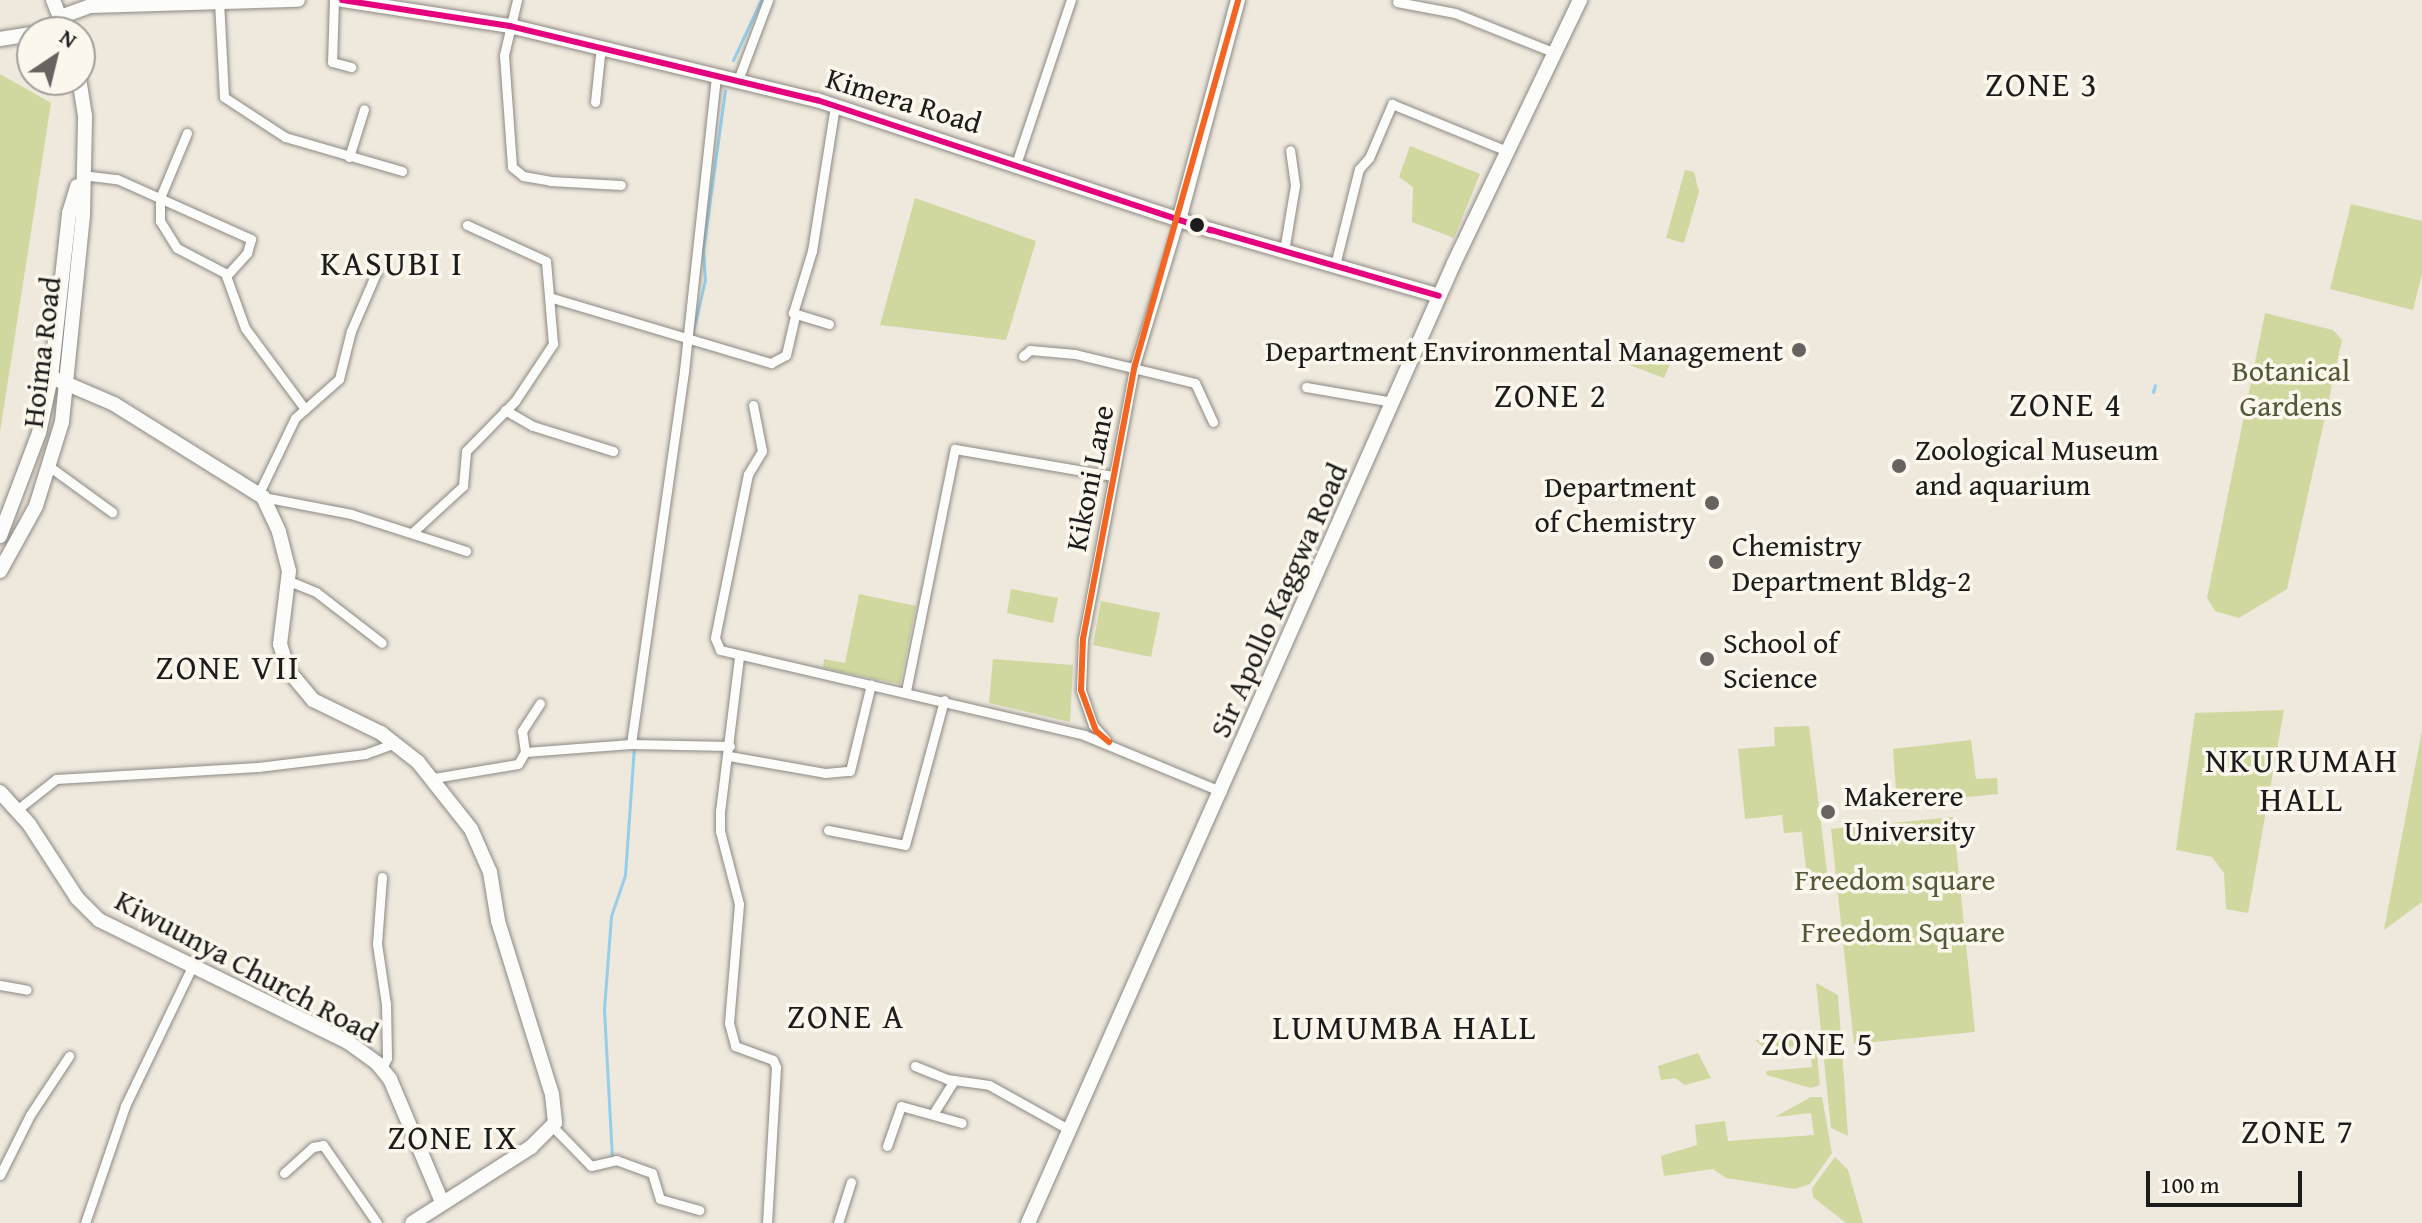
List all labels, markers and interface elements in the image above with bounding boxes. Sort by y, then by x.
north arrow [16,16,96,96]
text: N [53,21,84,55]
street label: Kimera Road [822,59,986,141]
district label: ZONE 3 [1985,64,2099,104]
unlabelled marker [1189,217,1205,233]
district label: KASUBI I [320,243,464,283]
street label: Hoima Road [14,275,68,429]
place label: Department Environmental Management [1265,332,1783,368]
marker: Department Environmental Management [1790,341,1808,359]
park label: Botanical Gardens [2232,352,2350,422]
district label: ZONE 2 [1494,375,1608,415]
district label: ZONE 4 [2009,384,2123,424]
street label: Kikoni Lane [1057,402,1121,554]
place label: Zoological Museum and aquarium [1915,431,2159,502]
street label: Sir Apollo Kaggwa Road [1201,457,1355,743]
marker: Zoological Museum and aquarium [1890,457,1908,475]
place label: Department of Chemistry [1535,468,1696,538]
marker: Department of Chemistry [1703,494,1721,512]
place label: Chemistry Department Bldg-2 [1732,527,1971,598]
marker: Chemistry Department Bldg-2 [1707,553,1725,571]
place label: School of Science [1723,624,1838,694]
district label: ZONE VII [156,647,300,687]
marker: School of Science [1698,650,1716,668]
district label: NKURUMAH HALL [2205,739,2399,818]
place label: Makerere University [1844,777,1976,848]
marker: Makerere University [1819,803,1837,821]
park label: Freedom square [1794,861,1996,897]
street label: Kiwuunya Church Road [109,881,385,1051]
park label: Freedom Square [1801,913,2005,949]
district label: ZONE A [787,996,905,1036]
district label: LUMUMBA HALL [1273,1007,1537,1047]
district label: ZONE 5 [1761,1023,1875,1063]
district label: ZONE 7 [2241,1111,2355,1151]
district label: ZONE IX [387,1117,519,1157]
scale bar [2150,1155,2306,1205]
text: 100 m [2160,1167,2220,1202]

